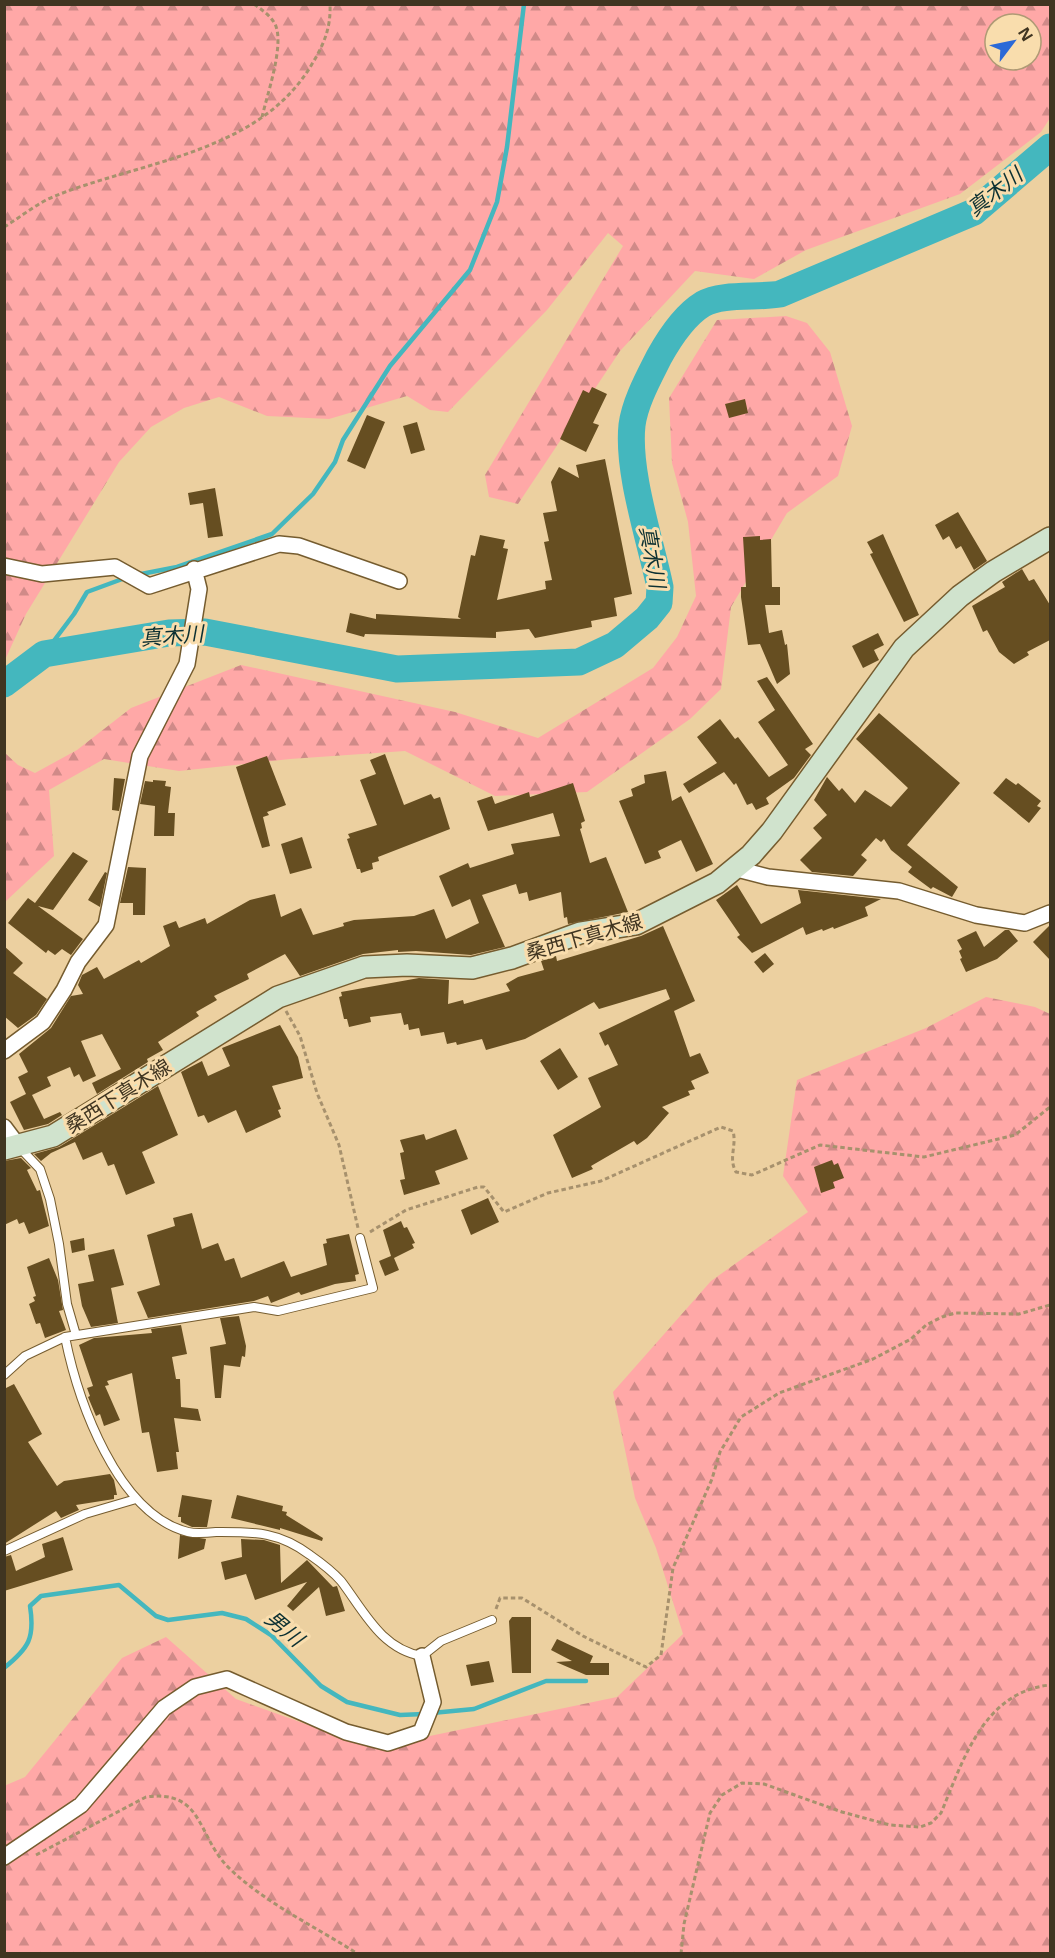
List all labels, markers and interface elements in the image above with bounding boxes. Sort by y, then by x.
north arrow [983,12,1043,72]
text: N [1013,23,1038,45]
water label: 真木川 [961,160,1029,222]
water label: 真木川 [634,523,673,592]
water label: 真木川 [140,619,206,651]
street label: 桑西下真木線 [522,907,645,966]
street label: 桑西下真木線 [60,1052,176,1139]
water label: 男川 [260,1604,311,1654]

